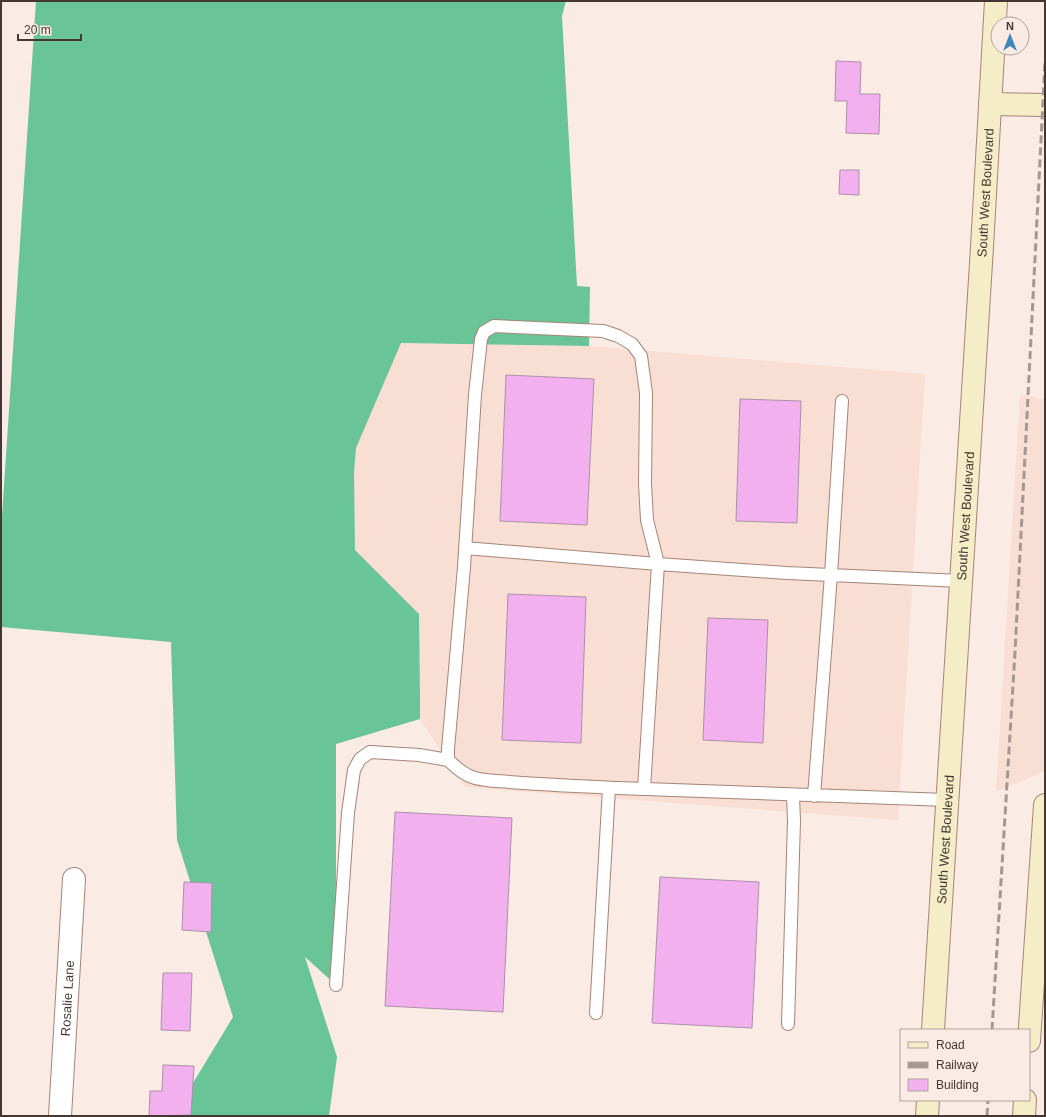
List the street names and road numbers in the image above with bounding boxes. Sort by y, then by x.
street label: South West Boulevard [974,128,997,258]
street label: South West Boulevard [954,451,977,581]
street label: South West Boulevard [934,774,957,904]
street label: Rosalie Lane [58,960,77,1037]

